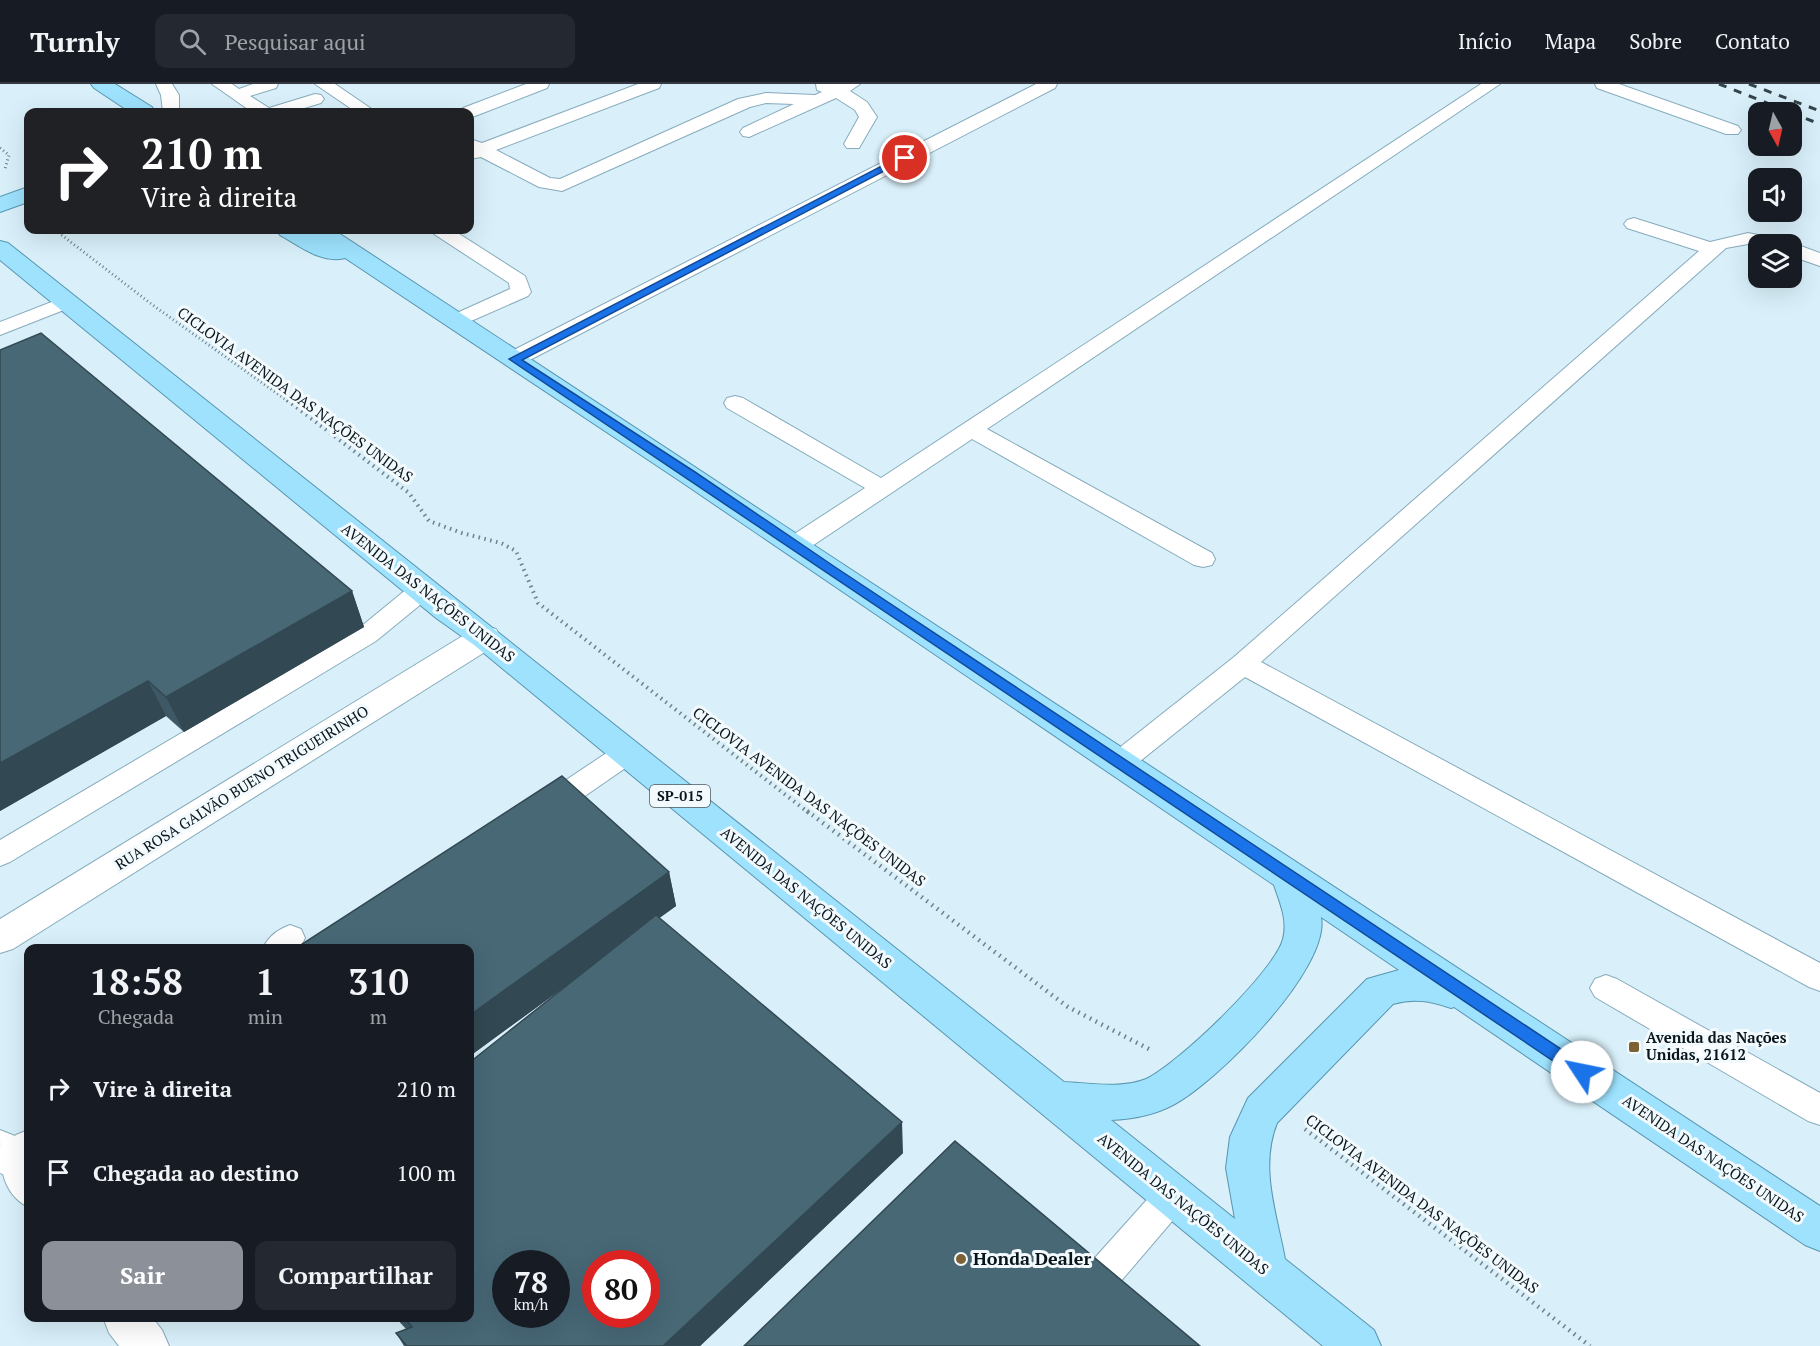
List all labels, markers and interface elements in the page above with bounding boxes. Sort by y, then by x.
search box [155,14,575,68]
text: Turnly [30,23,119,60]
icon: search [176,25,209,58]
text: Pesquisar aqui [224,27,366,56]
text: Início [1458,27,1512,55]
text: Mapa [1545,27,1596,55]
text: Sobre [1629,27,1682,55]
text: Contato [1715,27,1790,55]
north arrow [1748,102,1802,156]
map controls [1748,102,1802,288]
text: 210 m [141,125,262,181]
icon: right [42,132,120,210]
pin [879,132,930,183]
icon: arrive [888,141,921,174]
button: sound [1748,168,1802,222]
text: Vire à direita [141,179,297,215]
button: layers [1748,234,1802,288]
street label: CICLOVIA AVENIDA DAS NAÇÕES UNIDAS [174,302,417,487]
street label: AVENIDA DAS NAÇÕES UNIDAS [338,518,519,666]
street label: RUA ROSA GALVÃO BUENO TRIGUEIRINHO [111,700,372,874]
street label: CICLOVIA AVENIDA DAS NAÇÕES UNIDAS [689,702,930,890]
road number: SP-015 [650,785,710,807]
street label: AVENIDA DAS NAÇÕES UNIDAS [717,822,896,973]
text: 18:58 [89,958,183,1005]
text: 1 [255,958,276,1005]
text: 310 [348,958,409,1005]
text: Chegada [98,1003,174,1030]
text: min [248,1003,283,1030]
text: m [370,1003,387,1030]
place label: Avenida das Nações Unidas, 21612 [1646,1027,1787,1064]
position arrow [1550,1040,1614,1104]
marker: Avenida das Nações Unidas, 21612 [1627,1040,1641,1054]
icon: right [42,1072,75,1105]
text: Vire à direita [93,1074,232,1103]
text: 210 m [396,1074,456,1103]
street label: AVENIDA DAS NAÇÕES UNIDAS [1619,1090,1808,1227]
street label: CICLOVIA AVENIDA DAS NAÇÕES UNIDAS [1302,1109,1543,1297]
street label: AVENIDA DAS NAÇÕES UNIDAS [1094,1128,1273,1279]
icon: arrive [42,1156,75,1189]
text: Chegada ao destino [93,1158,299,1187]
text: 100 m [396,1158,456,1187]
button: Sair [42,1241,243,1310]
button: Compartilhar [255,1241,456,1310]
place label: Honda Dealer [973,1246,1091,1270]
speed limit sign: 80 [582,1250,660,1328]
marker: Honda Dealer [954,1252,968,1266]
text: 78 [514,1262,548,1302]
text: km/h [514,1294,548,1314]

